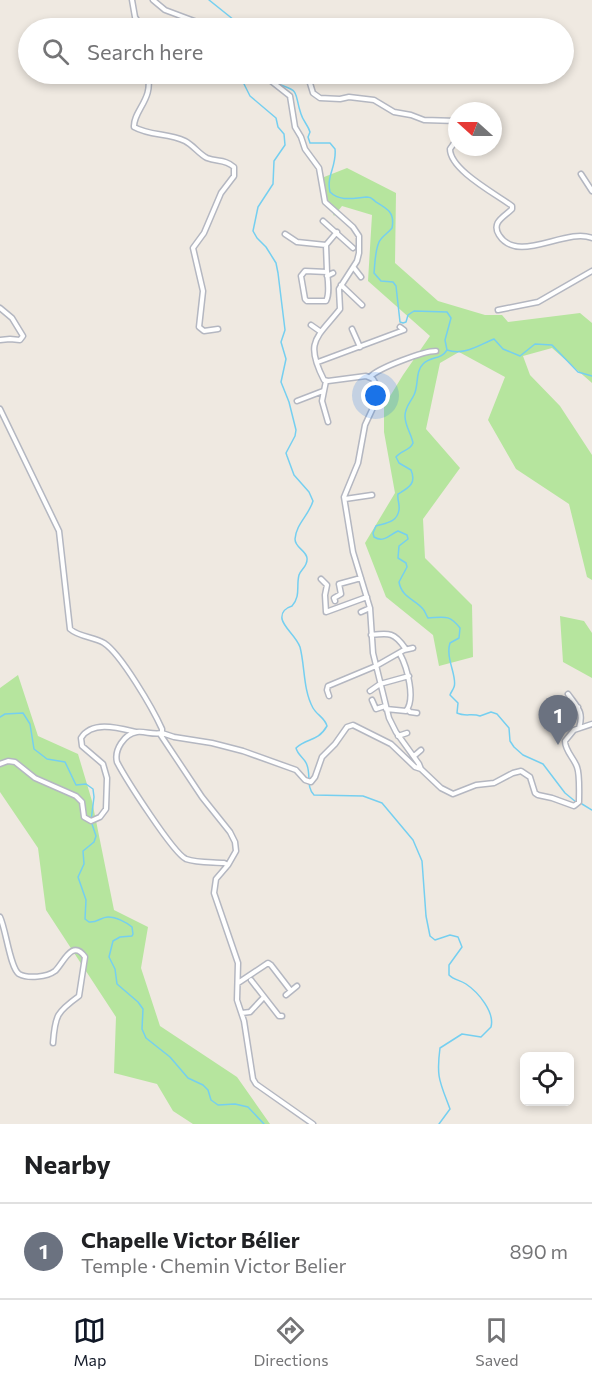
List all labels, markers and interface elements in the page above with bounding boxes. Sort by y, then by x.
search box [18,18,574,84]
icon: search [39,35,72,68]
text: Search here [87,38,203,65]
north arrow [448,102,502,156]
your location [361,381,390,410]
pin: 1 [538,696,578,745]
map controls [520,1052,574,1106]
button: locate [520,1052,574,1106]
text: Nearby [24,1148,111,1179]
text: Chapelle Victor Bélier [81,1226,300,1253]
text: 1 [39,1239,48,1263]
text: 890 m [509,1239,568,1263]
text: Temple · Chemin Victor Belier [81,1253,347,1277]
tab: Map [73,1314,106,1369]
tab: Directions [253,1314,328,1369]
tab: Saved [475,1314,519,1369]

